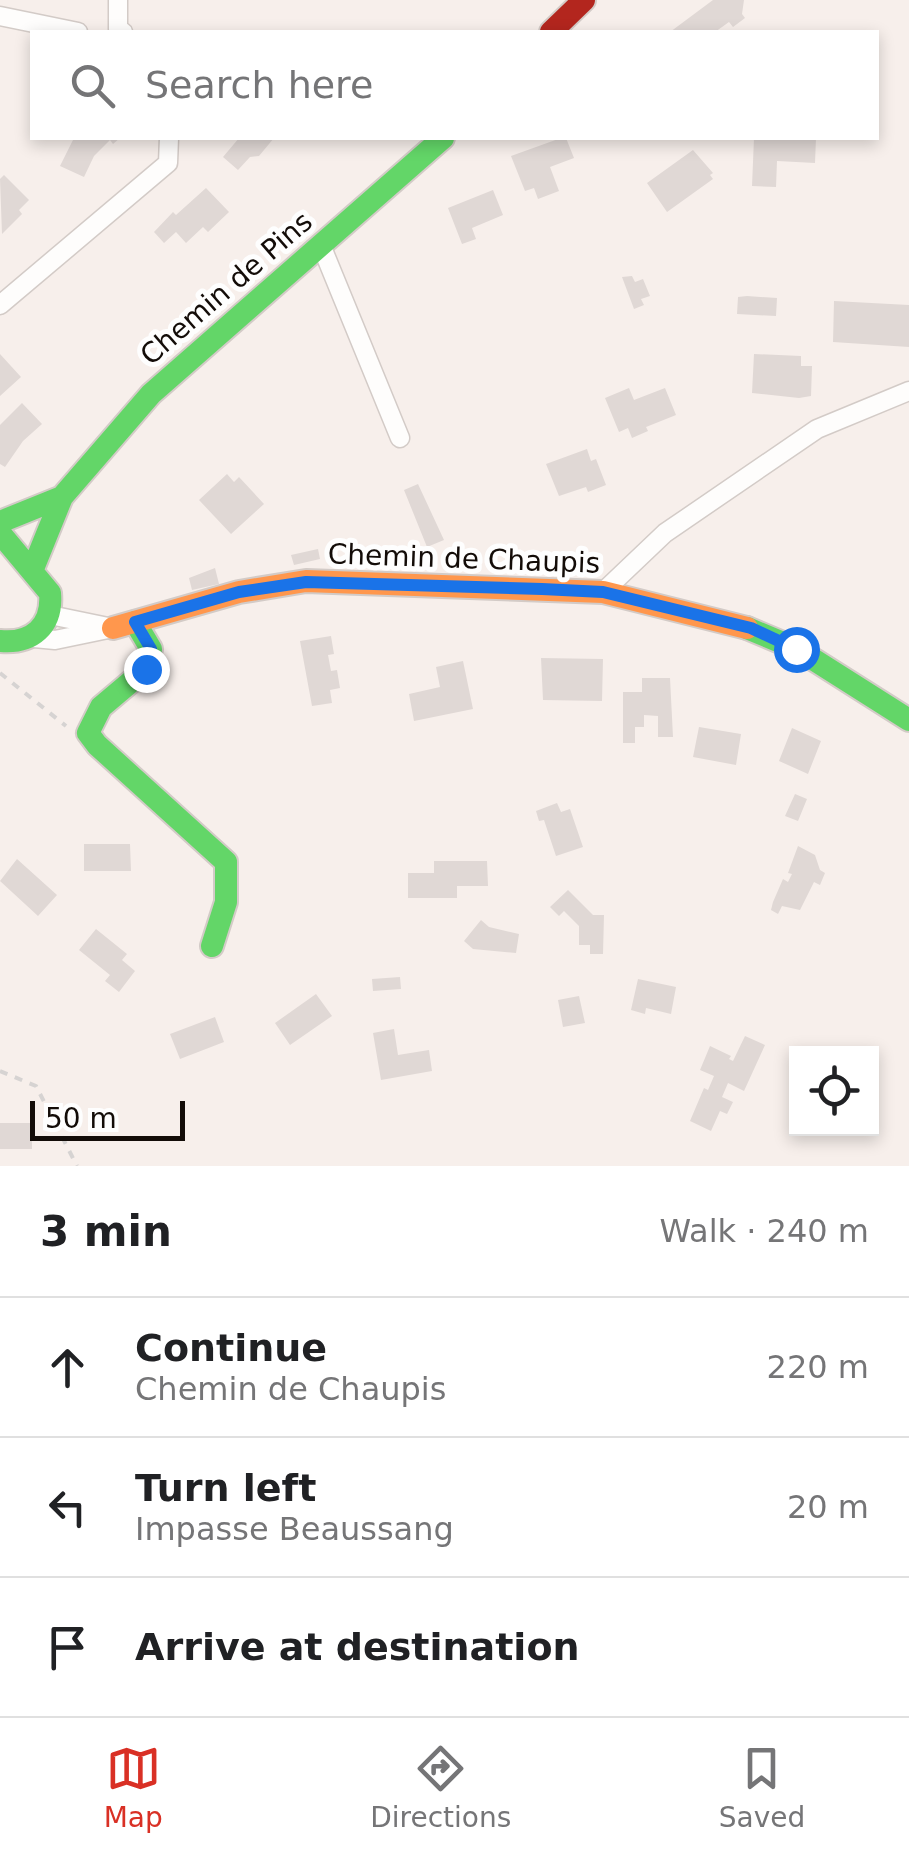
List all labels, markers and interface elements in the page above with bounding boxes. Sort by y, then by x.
search box [30,30,879,140]
icon: search [65,58,120,113]
text: Search here [145,63,373,107]
street label: Chemin de Pins [134,205,319,372]
street label: Chemin de Chaupis [327,537,601,580]
route start [774,627,820,673]
route end [124,647,170,693]
map controls [789,1046,879,1136]
button: locate [789,1046,879,1136]
scale bar [30,1096,185,1140]
text: 50 m [45,1102,117,1135]
text: 3 min [40,1207,172,1256]
text: Walk · 240 m [659,1212,869,1250]
text: Continue [135,1326,327,1370]
icon: ahead [40,1340,95,1395]
text: 220 m [767,1348,869,1386]
text: Chemin de Chaupis [135,1370,446,1408]
text: Turn left [135,1466,316,1510]
icon: left [40,1480,95,1535]
text: 20 m [787,1488,869,1526]
text: Impasse Beaussang [135,1510,454,1548]
icon: arrive [40,1620,95,1675]
text: Arrive at destination [135,1625,580,1669]
tab: Map [104,1741,163,1834]
tab: Directions [370,1741,511,1834]
tab: Saved [719,1741,805,1834]

